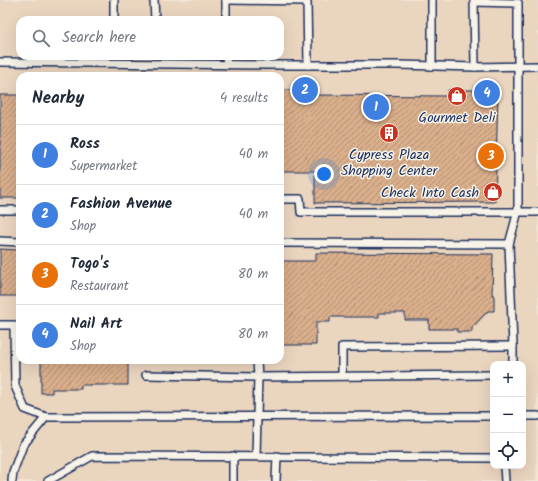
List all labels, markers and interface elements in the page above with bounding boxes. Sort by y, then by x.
search box [16,16,284,60]
text: Search here [62,26,136,50]
icon: search [30,27,52,49]
pin: 2 [292,75,318,105]
pin: 4 [474,78,500,108]
text: Nearby [32,85,84,112]
shop icon: Gourmet Deli [446,85,468,107]
text: 4 results [220,88,268,109]
pin: 1 [363,92,389,122]
place label: Gourmet Deli [419,107,496,129]
building icon: Cypress Plaza Shopping Center [378,122,400,144]
text: Ross [70,132,100,156]
pin: 3 [478,141,504,171]
text: 1 [43,144,47,165]
text: 40 m [239,144,268,165]
place label: Cypress Plaza Shopping Center [341,144,438,182]
text: Supermarket [70,156,137,177]
your location [314,164,334,184]
shop icon: Check Into Cash [482,181,504,203]
place label: Check Into Cash [381,182,479,204]
text: Fashion Avenue [70,192,172,216]
text: 2 [41,204,49,225]
text: 40 m [239,204,268,225]
text: Shop [70,216,96,237]
text: Togo's [70,252,109,276]
text: 3 [41,264,49,285]
text: 80 m [238,264,268,285]
text: Restaurant [70,276,129,297]
text: Nail Art [70,312,122,336]
text: 4 [41,324,49,345]
text: 80 m [238,324,268,345]
text: Shop [70,336,96,357]
map controls [490,361,526,469]
button: + [490,361,526,397]
button: − [490,397,526,433]
button: locate [490,433,526,469]

